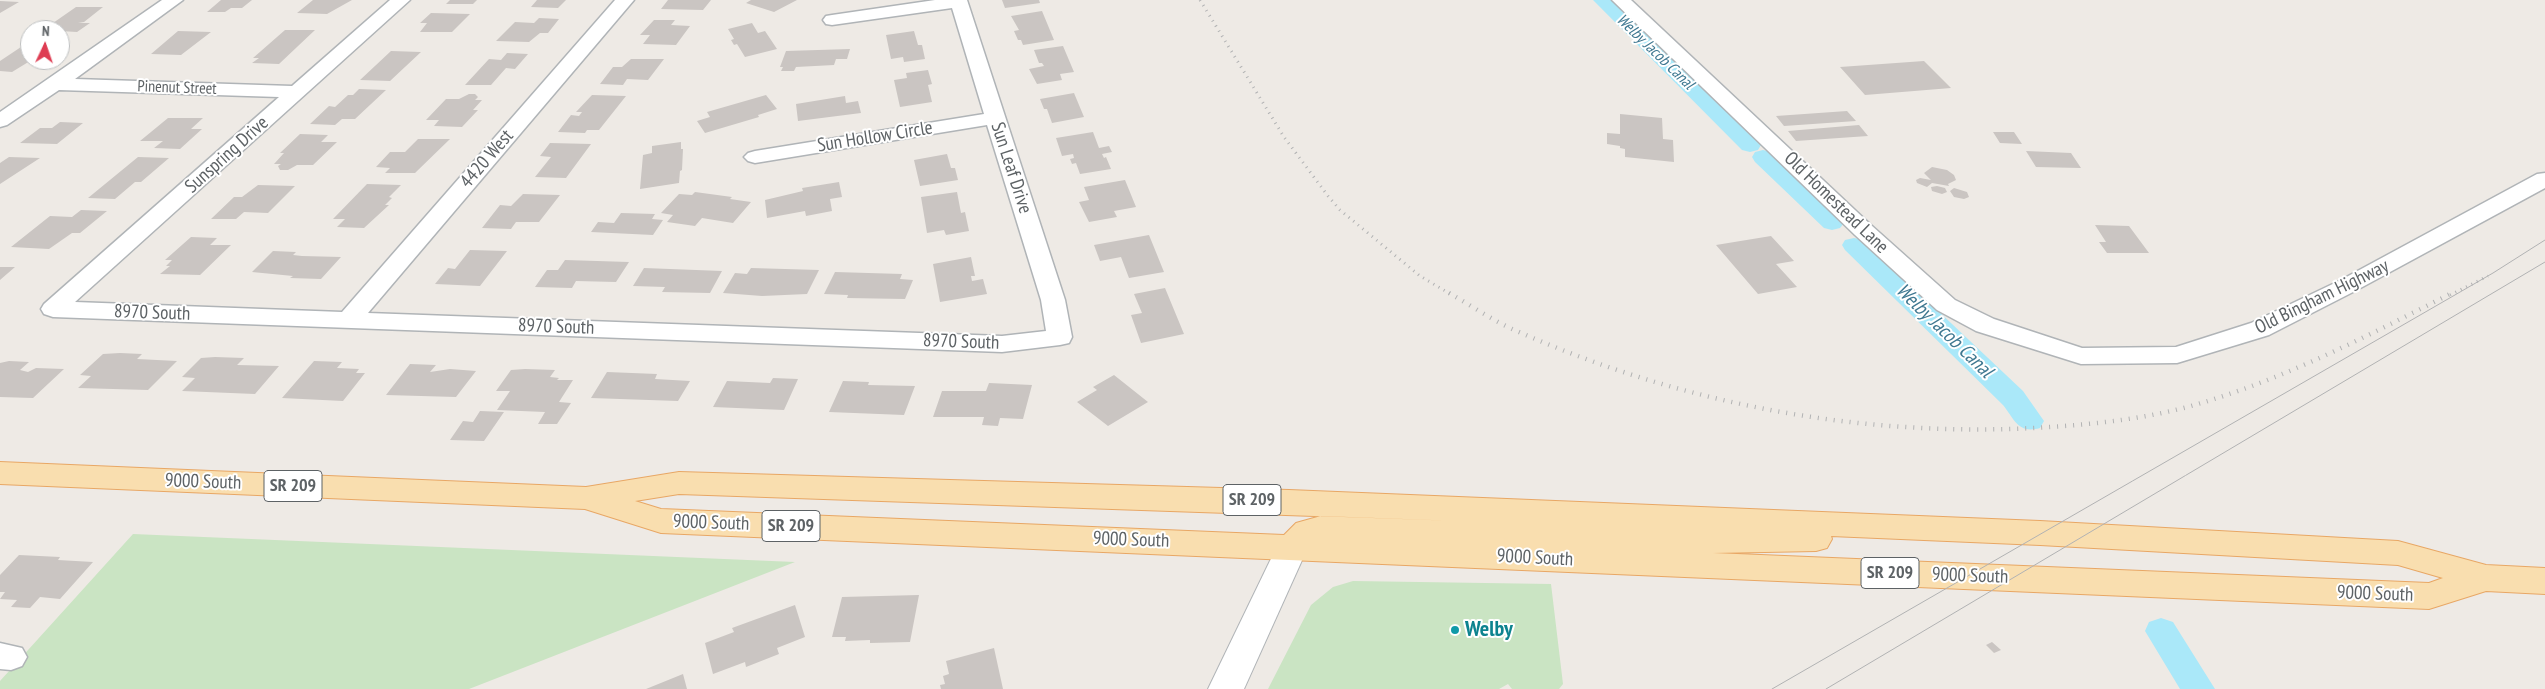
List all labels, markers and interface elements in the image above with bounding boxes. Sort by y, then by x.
water label: Welby Jacob Canal [1612,10,1698,94]
north arrow [20,20,70,70]
text: N [41,22,50,40]
street label: Pinenut Street [137,77,217,99]
street label: Sunspring Drive [181,112,273,198]
street label: Sun Hollow Circle [816,117,934,157]
street label: Sun Leaf Drive [986,119,1036,217]
street label: 4420 West [455,125,519,193]
street label: Old Homestead Lane [1779,147,1893,259]
street label: Old Bingham Highway [2251,255,2393,339]
water label: Welby Jacob Canal [1891,279,1997,383]
street label: 8970 South [113,300,191,326]
street label: 8970 South [517,314,595,340]
street label: 8970 South [922,329,1000,355]
street label: 9000 South [164,469,242,495]
road number: SR 209 [264,471,322,502]
road number: SR 209 [1223,484,1281,516]
street label: 9000 South [672,510,750,536]
road number: SR 209 [762,511,820,542]
street label: 9000 South [1092,527,1170,553]
street label: 9000 South [1496,545,1574,571]
road number: SR 209 [1861,558,1919,588]
street label: 9000 South [1931,563,2009,589]
street label: 9000 South [2336,581,2414,607]
place label: Welby [1465,617,1513,643]
marker: Welby [1449,624,1461,636]

